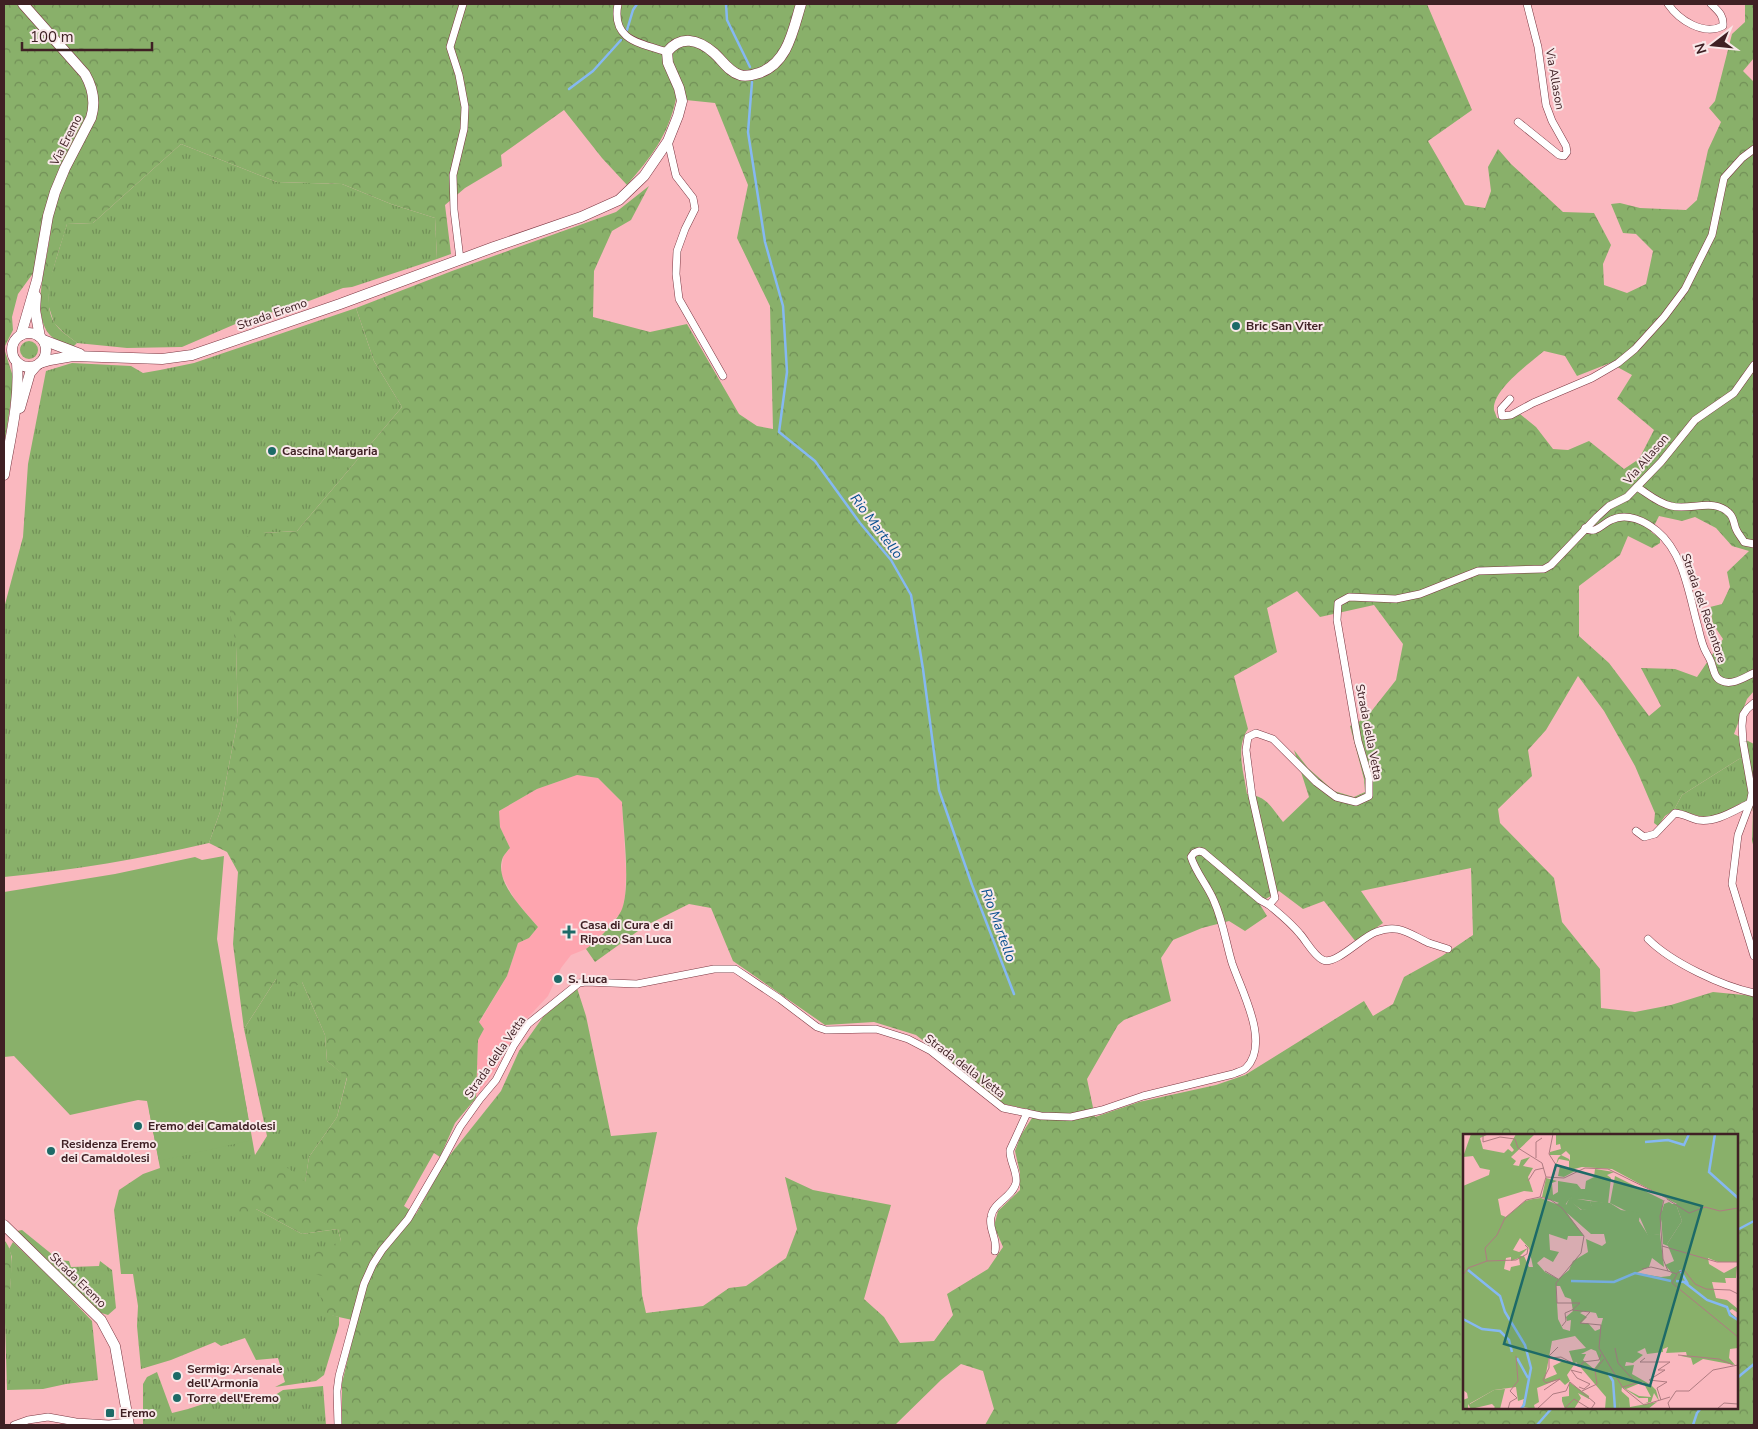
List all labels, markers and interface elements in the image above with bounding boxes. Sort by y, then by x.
scale bar [22,20,152,52]
north arrow [1688,20,1738,70]
text: 100 m [30,27,74,47]
text: N [1690,41,1712,56]
street label: Via Allason [1542,46,1568,111]
street label: Via Eremo [46,112,86,169]
street label: Strada Eremo [235,294,309,333]
place label: Bric San Viter [1246,318,1323,334]
marker: Bric San Viter [1230,320,1242,332]
street label: Via Allason [1619,430,1672,488]
place label: Cascina Margaria [282,443,378,459]
marker: Cascina Margaria [266,445,278,457]
water label: Rio Martello [846,490,907,563]
street label: Strada del Redentore [1678,551,1730,665]
street label: Strada della Vetta [1352,683,1386,781]
water label: Rio Martello [976,886,1021,965]
place label: Casa di Cura e di Riposo San Luca [580,917,673,947]
marker: Casa di Cura e di Riposo San Luca [562,925,576,939]
place label: S. Luca [568,971,607,987]
marker: S. Luca [552,973,564,985]
street label: Strada della Vetta [461,1013,529,1101]
street label: Strada della Vetta [921,1030,1009,1102]
place label: Eremo dei Camaldolesi [148,1118,276,1134]
marker: Eremo dei Camaldolesi [132,1120,144,1132]
inset map [1463,1134,1738,1409]
place label: Residenza Eremo dei Camaldolesi [61,1136,156,1166]
marker: Residenza Eremo dei Camaldolesi [45,1145,57,1157]
street label: Strada Eremo [46,1249,110,1311]
place label: Sermig: Arsenale dell'Armonia [187,1361,283,1391]
marker: Sermig: Arsenale dell'Armonia [171,1370,183,1382]
place label: Torre dell'Eremo [187,1390,279,1406]
marker: Torre dell'Eremo [171,1392,183,1404]
place label: Eremo [120,1405,156,1421]
marker: Eremo [104,1407,116,1419]

